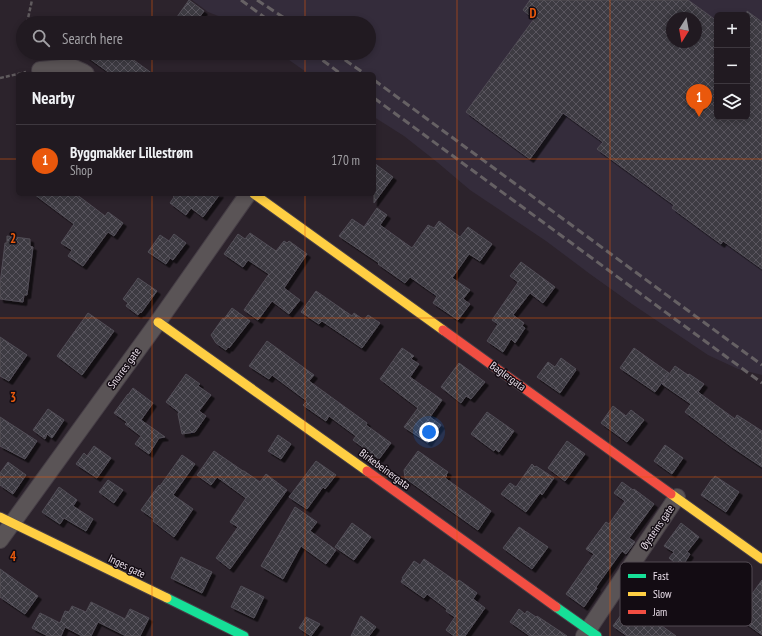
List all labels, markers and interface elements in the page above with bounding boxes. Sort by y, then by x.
text: D [530,5,537,22]
north arrow [666,12,702,48]
map controls [714,12,750,120]
button: + [714,12,750,48]
search box [16,16,376,60]
icon: search [30,27,52,49]
text: Search here [62,29,123,48]
button: − [714,48,750,84]
pin: 1 [686,84,712,117]
button: layers [714,84,750,120]
text: Nearby [32,87,75,109]
text: Byggmakker Lillestrøm [70,143,193,162]
text: 1 [42,152,48,169]
text: 170 m [331,152,360,169]
text: Shop [70,162,93,179]
text: 2 [10,230,16,247]
street label: Snorres gate [104,344,144,391]
street label: Baglergata [487,358,529,394]
text: 3 [10,389,16,406]
your location [419,422,439,442]
street label: Birkebeinergata [357,446,413,492]
street label: Øysteins gate [637,502,677,552]
text: 4 [10,548,17,565]
street label: Inges gate [106,551,148,581]
legend [620,562,752,626]
text: Fast [653,569,669,583]
text: Slow [653,587,672,601]
text: Jam [652,605,667,619]

